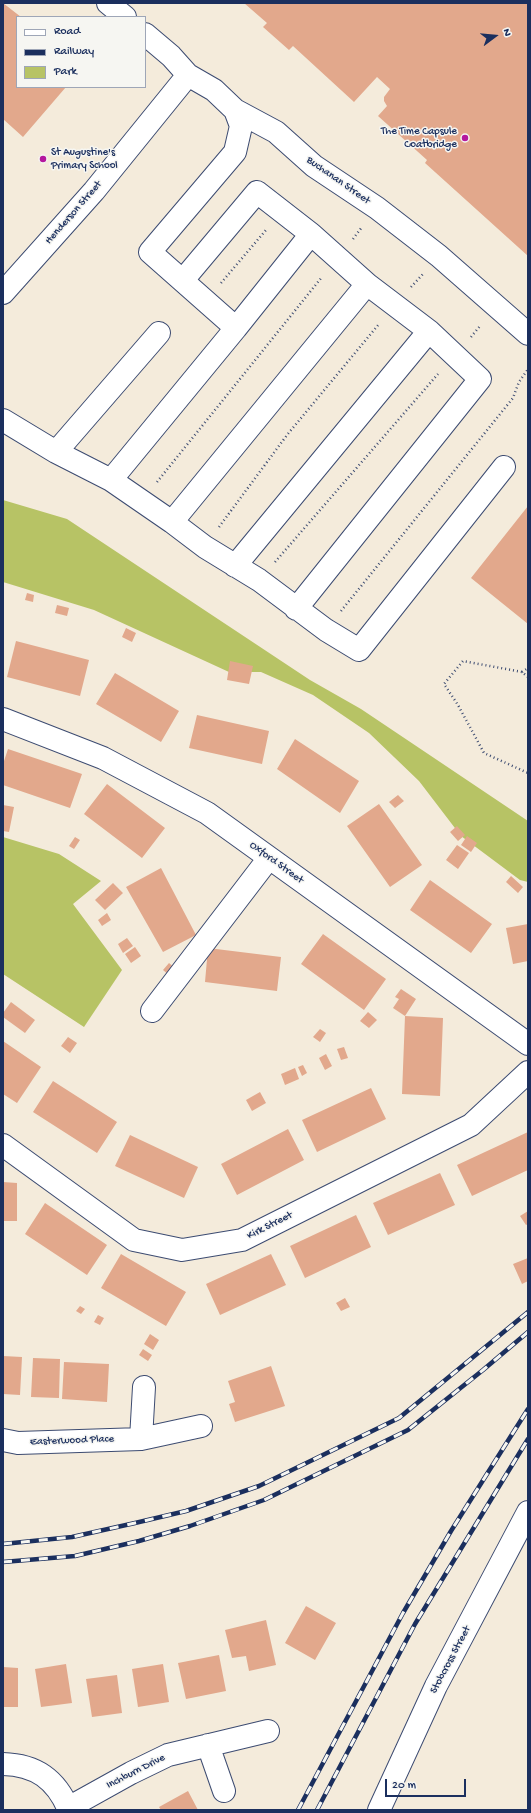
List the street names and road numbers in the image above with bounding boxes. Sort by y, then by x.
street label: Buchanan Street [303,154,373,208]
street label: Henderson Street [43,178,105,248]
street label: Oxford Street [246,839,306,887]
street label: Kirk Street [245,1209,295,1243]
street label: Easterwood Place [30,1433,114,1449]
street label: Stobcross Street [428,1624,474,1696]
street label: Inchburn Drive [104,1752,168,1792]

